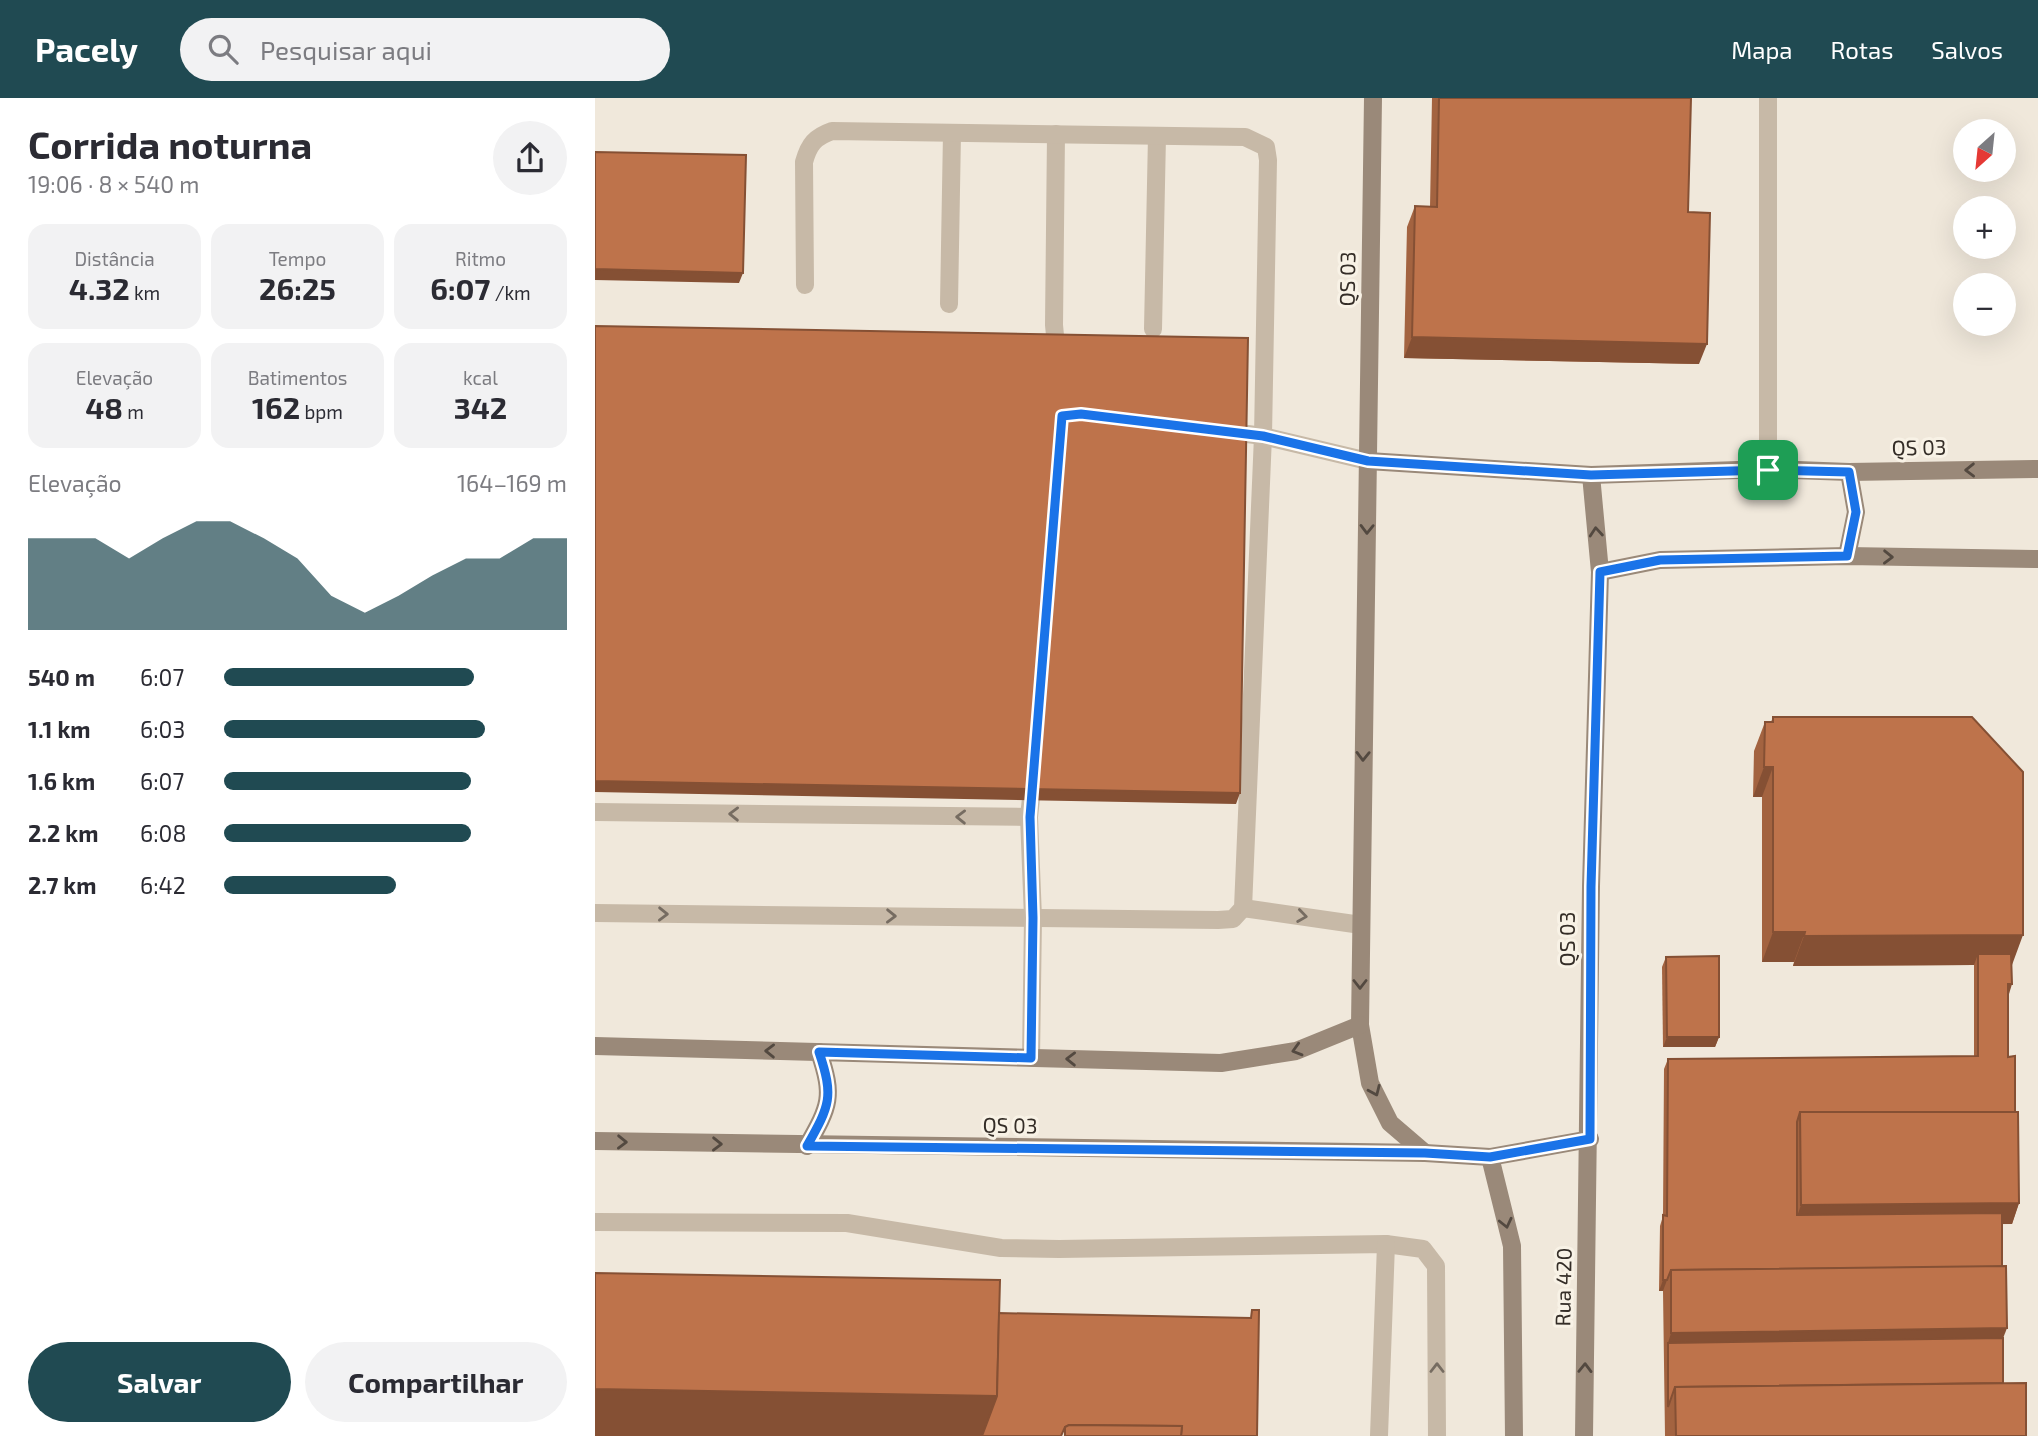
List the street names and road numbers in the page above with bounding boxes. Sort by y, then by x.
street label: QS 03 [1334,251,1360,307]
street label: QS 03 [1891,434,1947,460]
street label: QS 03 [1554,912,1580,966]
street label: QS 03 [982,1112,1038,1138]
street label: Rua 420 [1549,1247,1576,1326]

